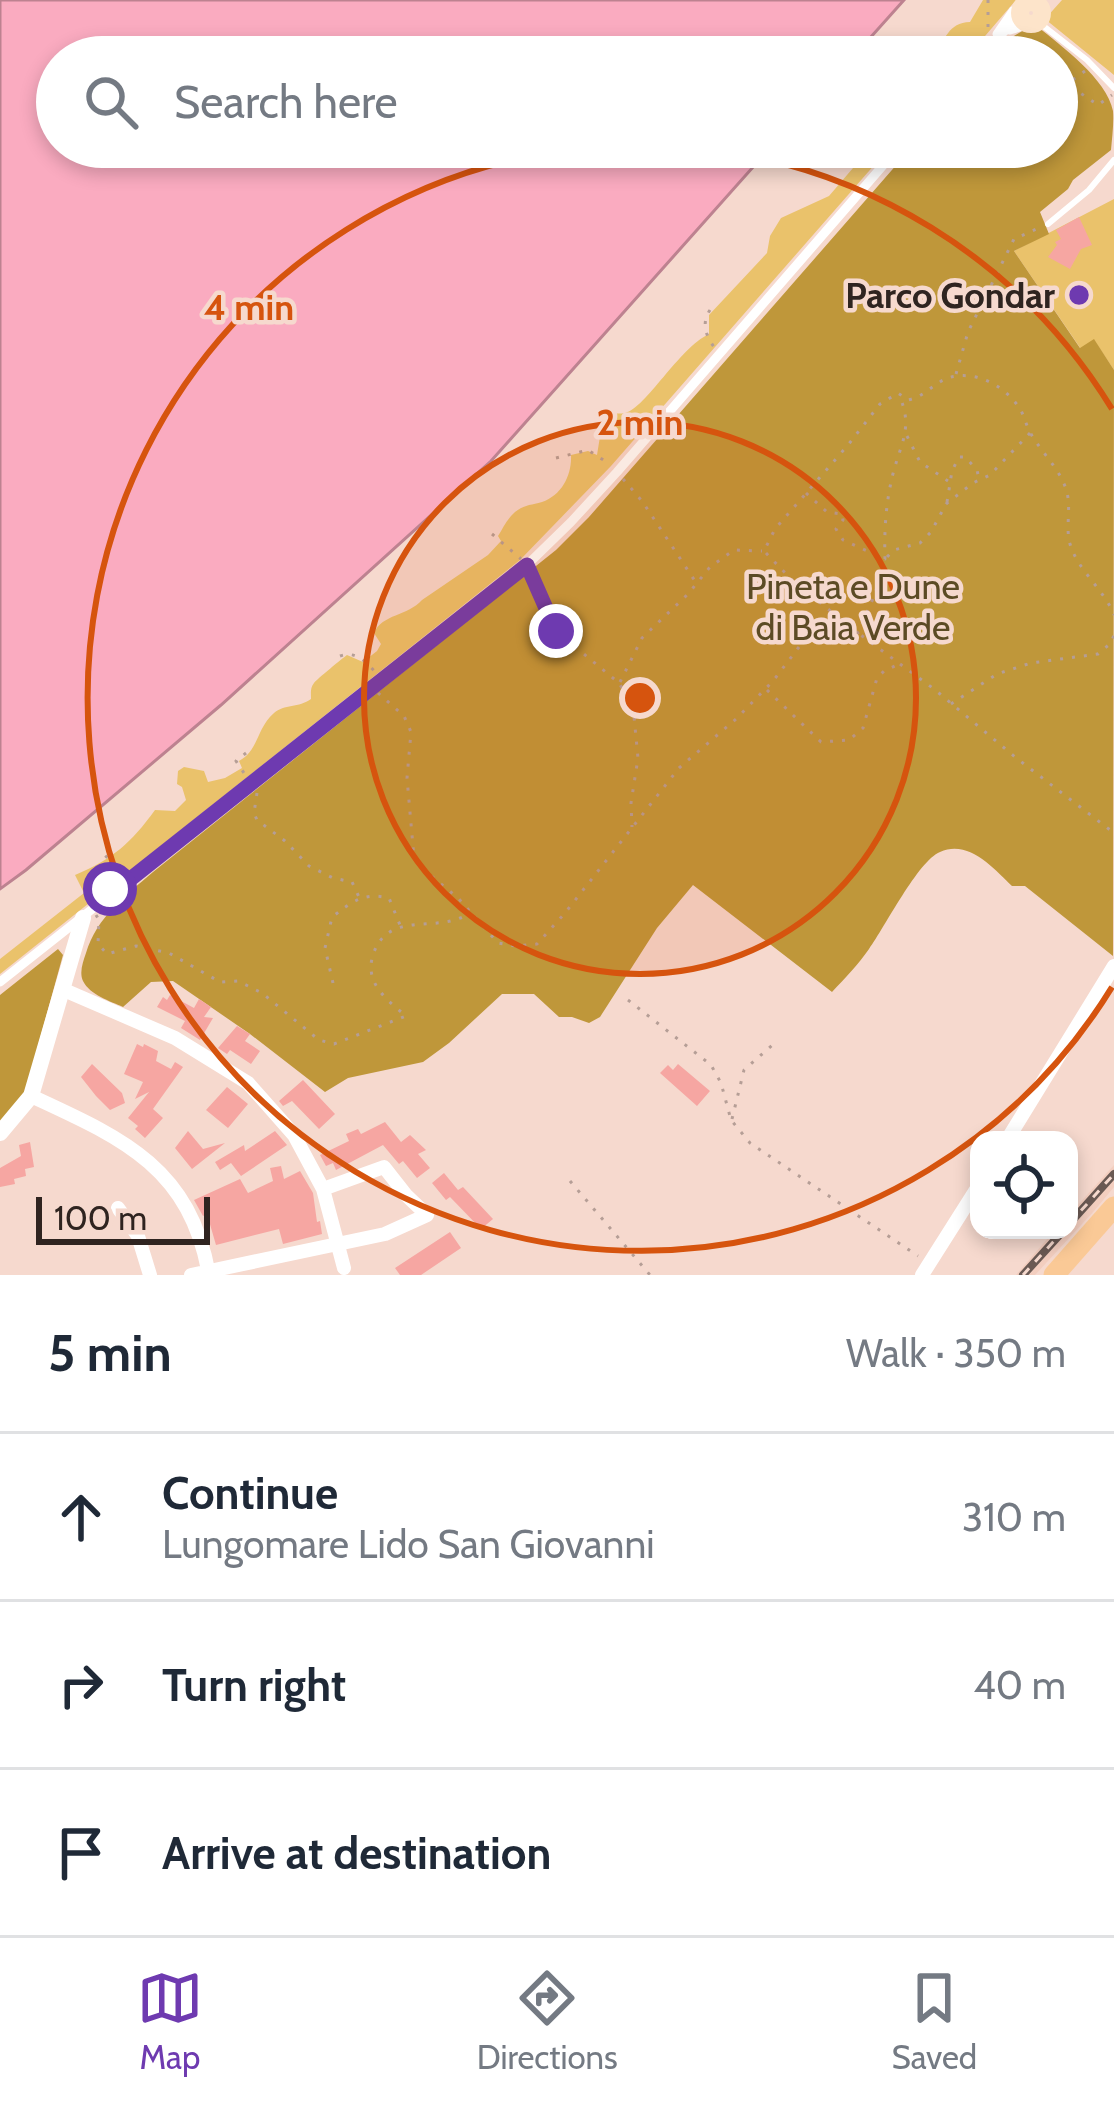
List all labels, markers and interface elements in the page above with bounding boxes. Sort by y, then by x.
search box [36,36,1078,168]
icon: search [78,69,144,135]
text: Search here [174,75,398,129]
place label: Parco Gondar [845,273,1055,317]
marker: Parco Gondar [1066,282,1092,308]
text: 4 min [204,285,294,329]
text: 2 min [597,400,683,444]
park label: Pineta e Dune di Baia Verde [746,564,960,649]
route end [529,604,583,658]
centre of rings [619,677,661,719]
route start [83,862,137,916]
map controls [970,1131,1078,1239]
button: locate [970,1131,1078,1239]
scale bar [36,1191,210,1244]
text: 100 m [54,1198,147,1238]
text: 5 min [48,1322,172,1384]
text: Walk · 350 m [846,1329,1066,1377]
text: Continue [162,1466,338,1520]
icon: ahead [48,1484,114,1550]
text: 310 m [962,1493,1066,1541]
text: Lungomare Lido San Giovanni [162,1520,655,1568]
icon: right [48,1652,114,1718]
text: Turn right [162,1658,346,1712]
text: 40 m [973,1661,1066,1709]
icon: arrive [48,1820,114,1886]
text: Arrive at destination [162,1826,551,1880]
tab: Map [137,1965,203,2077]
tab: Directions [477,1965,618,2077]
tab: Saved [891,1965,977,2077]

